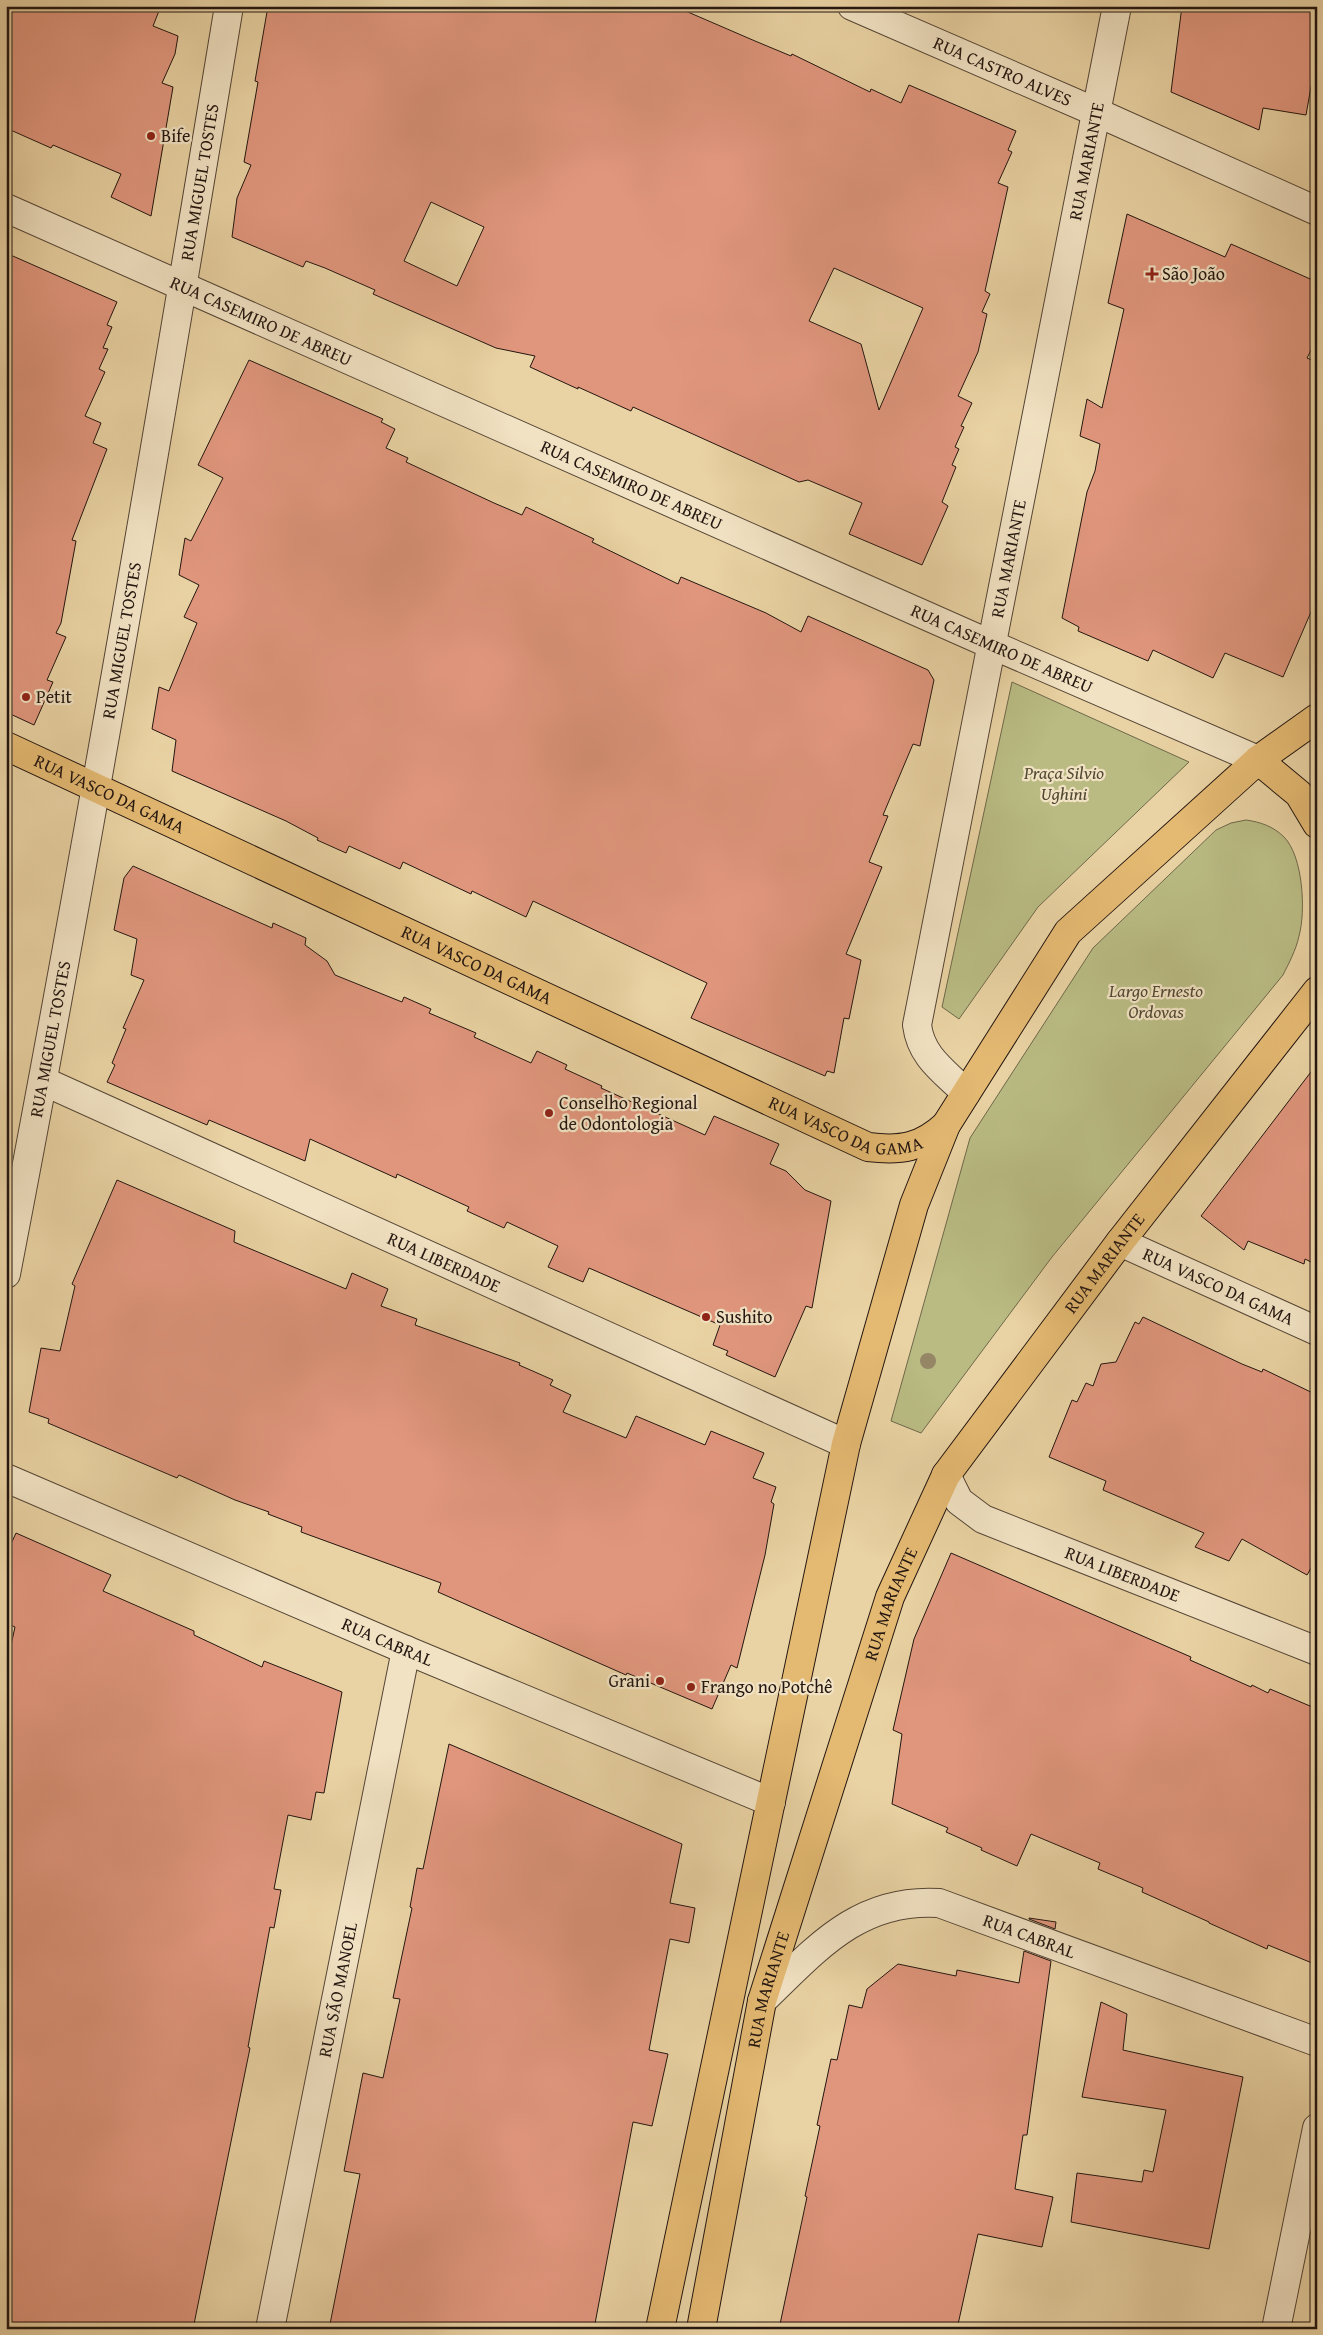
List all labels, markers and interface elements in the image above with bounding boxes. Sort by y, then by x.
street label: RUA CASTRO ALVES [929,29,1076,113]
street label: RUA MARIANTE [1061,100,1111,223]
street label: RUA MIGUEL TOSTES [173,101,226,263]
place label: Bife [161,122,190,149]
marker: Bife [145,130,157,142]
place label: São João [1162,260,1225,287]
street label: RUA CASEMIRO DE ABREU [166,268,357,373]
marker: São João [1146,268,1158,280]
street label: RUA CASEMIRO DE ABREU [536,433,727,537]
street label: RUA MARIANTE [983,497,1033,620]
street label: RUA MIGUEL TOSTES [94,560,148,721]
street label: RUA CASEMIRO DE ABREU [907,597,1098,700]
place label: Petit [36,683,73,710]
marker: Petit [20,691,32,703]
street label: RUA VASCO DA GAMA [30,747,189,840]
park label: Praça Silvio Ughini [1023,759,1104,807]
street label: RUA VASCO DA GAMA [397,918,557,1011]
street label: RUA MIGUEL TOSTES [22,958,77,1120]
park label: Largo Ernesto Ordovas [1108,977,1203,1025]
place label: Conselho Regional de Odontologia [559,1089,698,1137]
street label: RUA VASCO DA GAMA [764,1089,927,1162]
marker: Conselho Regional de Odontologia [543,1107,555,1119]
street label: RUA MARIANTE [1057,1207,1151,1319]
street label: RUA LIBERDADE [383,1224,505,1299]
street label: RUA VASCO DA GAMA [1139,1240,1299,1332]
place label: Sushito [716,1303,772,1330]
marker: Sushito [700,1311,712,1323]
street label: RUA LIBERDADE [1061,1539,1184,1609]
street label: RUA MARIANTE [857,1543,924,1664]
street label: RUA CABRAL [338,1610,437,1673]
place label: Grani [608,1667,650,1694]
place label: Frango no Potchê [701,1673,832,1700]
marker: Grani [654,1675,666,1687]
marker: Frango no Potchê [685,1681,697,1693]
street label: RUA CABRAL [979,1906,1080,1965]
street label: RUA SÃO MANOEL [311,1920,364,2060]
street label: RUA MARIANTE [740,1928,796,2050]

